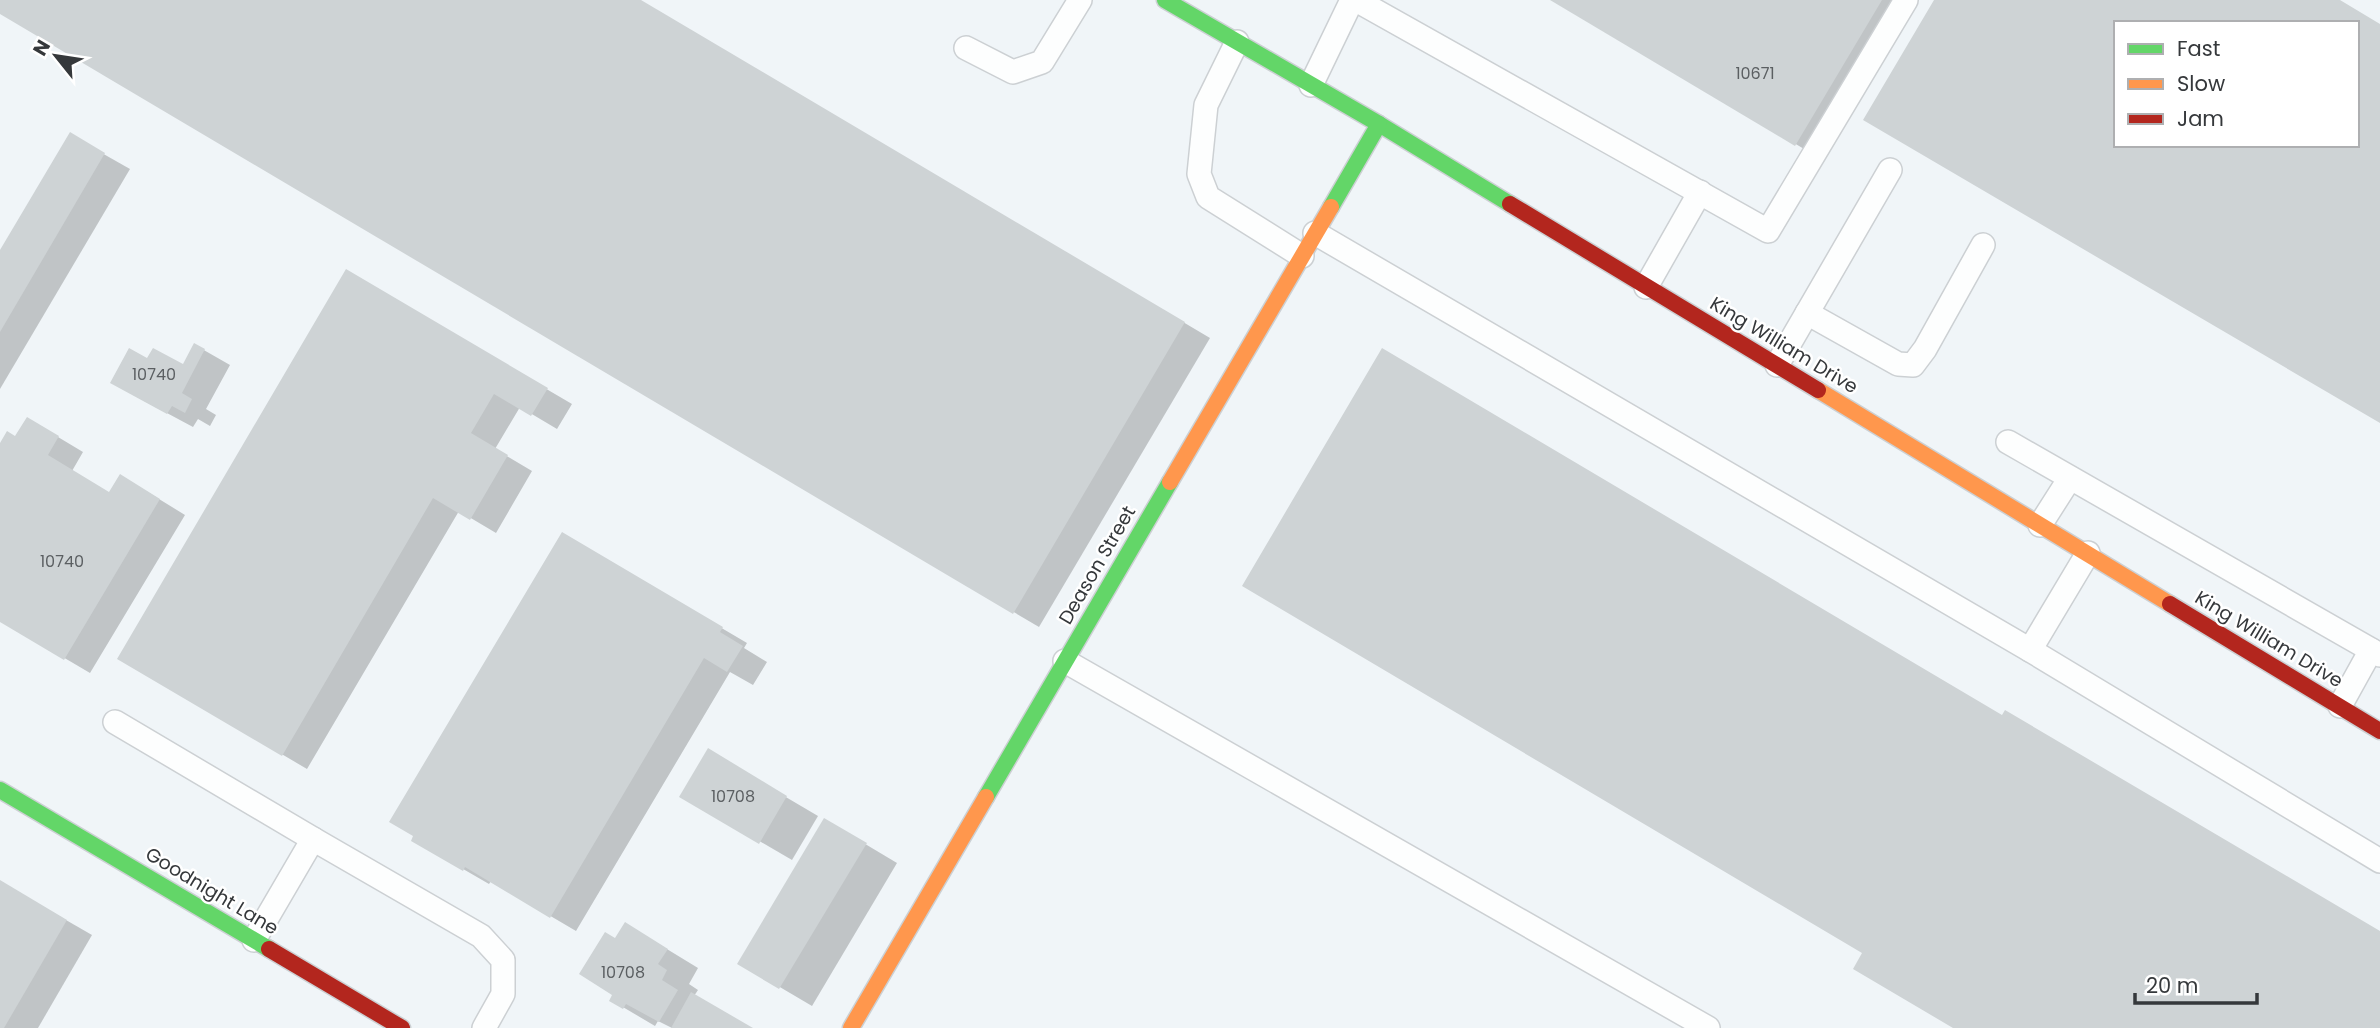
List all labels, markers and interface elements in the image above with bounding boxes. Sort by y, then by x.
north arrow [21,21,91,91]
legend [2114,21,2359,147]
text: Fast [2177,34,2220,63]
text: N [26,35,57,61]
house number: 10671 [1735,62,1775,85]
text: Slow [2177,69,2225,98]
text: Jam [2177,104,2224,133]
street label: King William Drive [1705,290,1863,400]
house number: 10740 [132,363,176,386]
street label: Deason Street [1052,501,1142,629]
house number: 10740 [40,550,84,573]
street label: King William Drive [2190,584,2348,694]
house number: 10708 [711,785,755,808]
street label: Goodnight Lane [140,841,284,941]
house number: 10708 [601,961,645,984]
scale bar [2135,962,2258,1006]
text: 20 m [2146,971,2199,1000]

